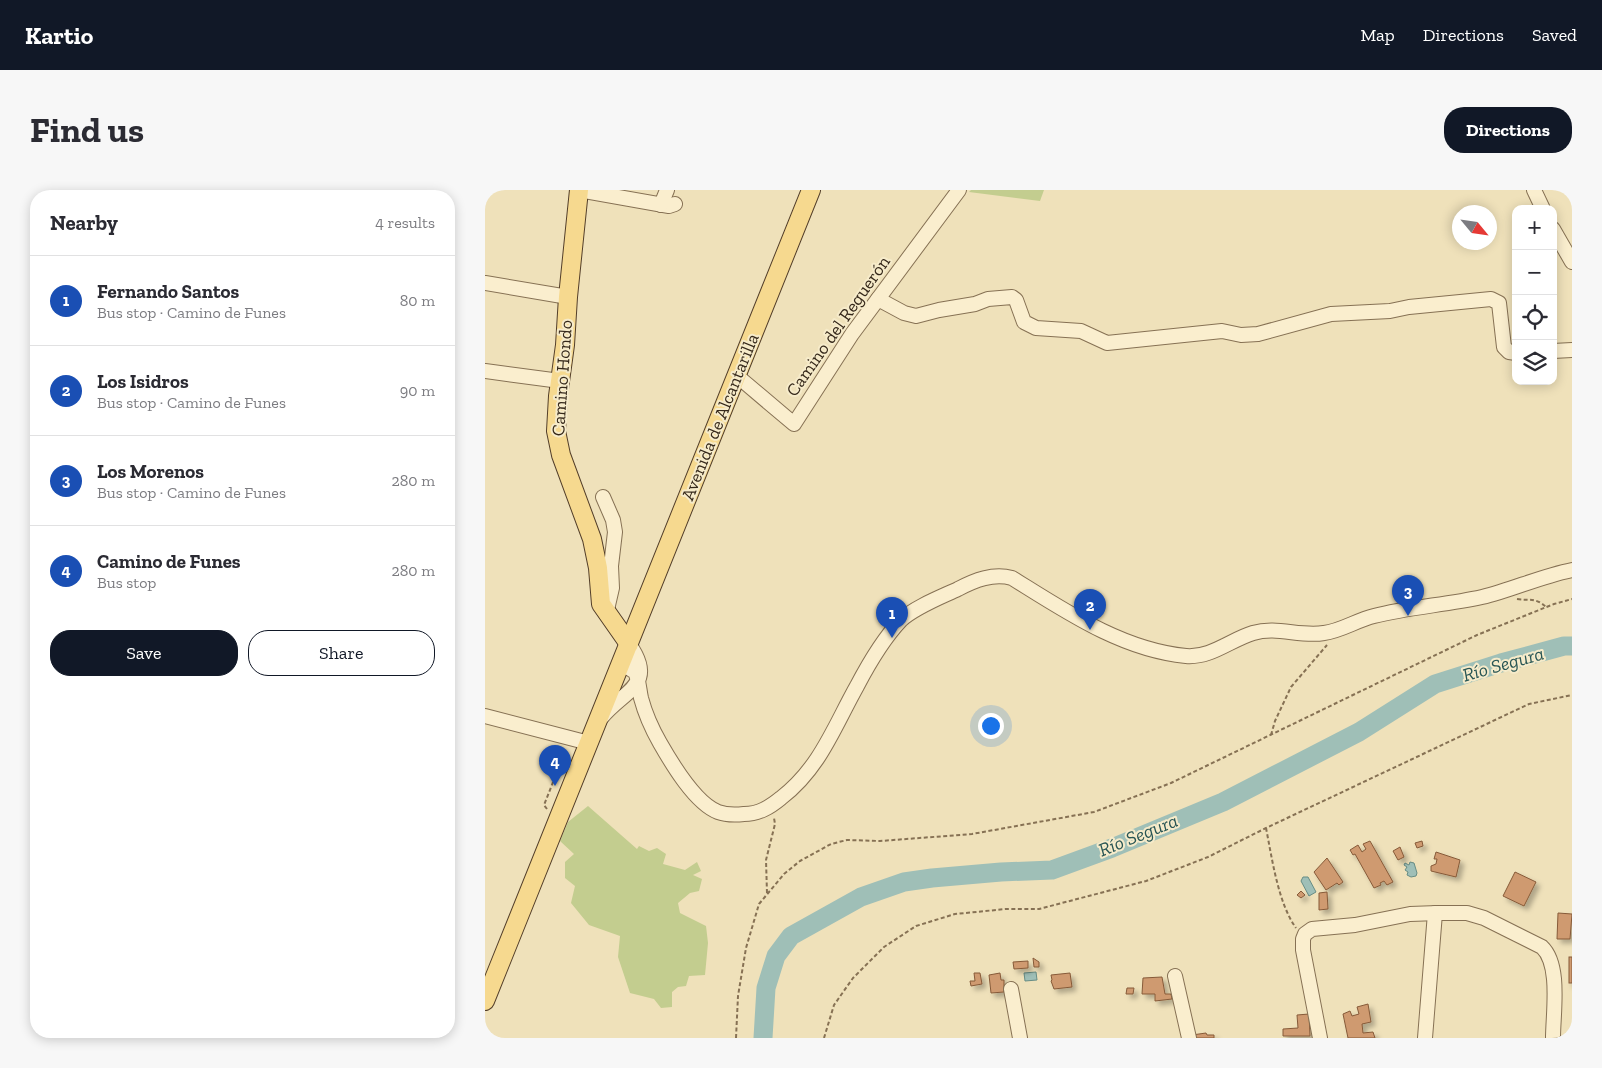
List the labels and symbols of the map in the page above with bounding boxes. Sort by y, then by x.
north arrow [1452,205,1497,250]
street label: Camino del Reguerón [781,251,895,401]
street label: Camino Hondo [547,319,577,437]
street label: Avenida de Alcantarilla [676,330,764,504]
pin: 3 [1392,575,1424,616]
pin: 2 [1074,589,1106,630]
pin: 1 [876,597,908,638]
water label: Río Segura [1460,641,1546,687]
your location [978,713,1004,739]
pin: 4 [539,745,571,786]
water label: Río Segura [1095,809,1181,861]

